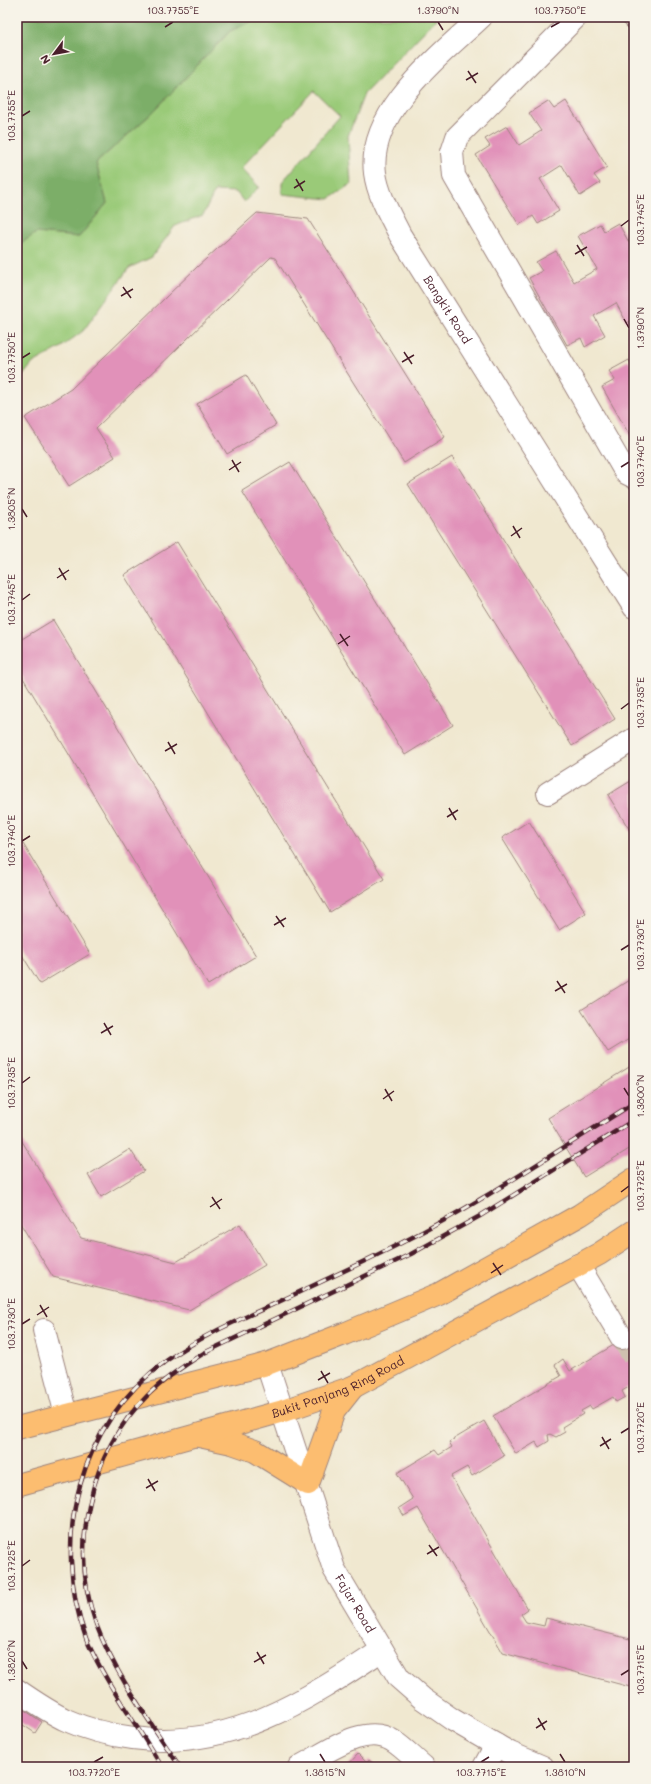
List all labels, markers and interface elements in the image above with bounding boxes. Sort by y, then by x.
text: 103.7755°E [147,3,199,17]
text: 1.3790°N [417,3,459,17]
text: 103.7750°E [534,3,586,17]
north arrow [34,34,74,74]
text: N [37,52,54,67]
text: 103.7755°E [4,90,18,142]
text: 103.7745°E [633,194,647,246]
street label: Bangkit Road [420,272,475,347]
text: 1.3790°N [633,307,647,349]
text: 103.7750°E [4,332,18,384]
text: 103.7740°E [633,436,647,488]
text: 1.3805°N [4,488,18,530]
text: 103.7745°E [4,574,18,626]
text: 103.7735°E [633,677,647,729]
text: 103.7740°E [4,815,18,867]
text: 103.7730°E [633,919,647,971]
text: 103.7735°E [4,1057,18,1109]
text: 1.3800°N [633,1075,647,1117]
text: 103.7725°E [633,1160,647,1212]
text: 103.7730°E [4,1298,18,1350]
street label: Bukit Panjang Ring Road [270,1352,407,1421]
text: 103.7720°E [633,1402,647,1454]
text: 103.7725°E [4,1540,18,1592]
street label: Fajar Road [332,1571,379,1636]
text: 1.3820°N [4,1640,18,1682]
text: 103.7715°E [633,1645,647,1695]
text: 103.7720°E [68,1765,120,1779]
text: 1.3815°N [305,1765,345,1779]
text: 103.7715°E [456,1765,506,1779]
text: 1.3810°N [544,1765,586,1779]

